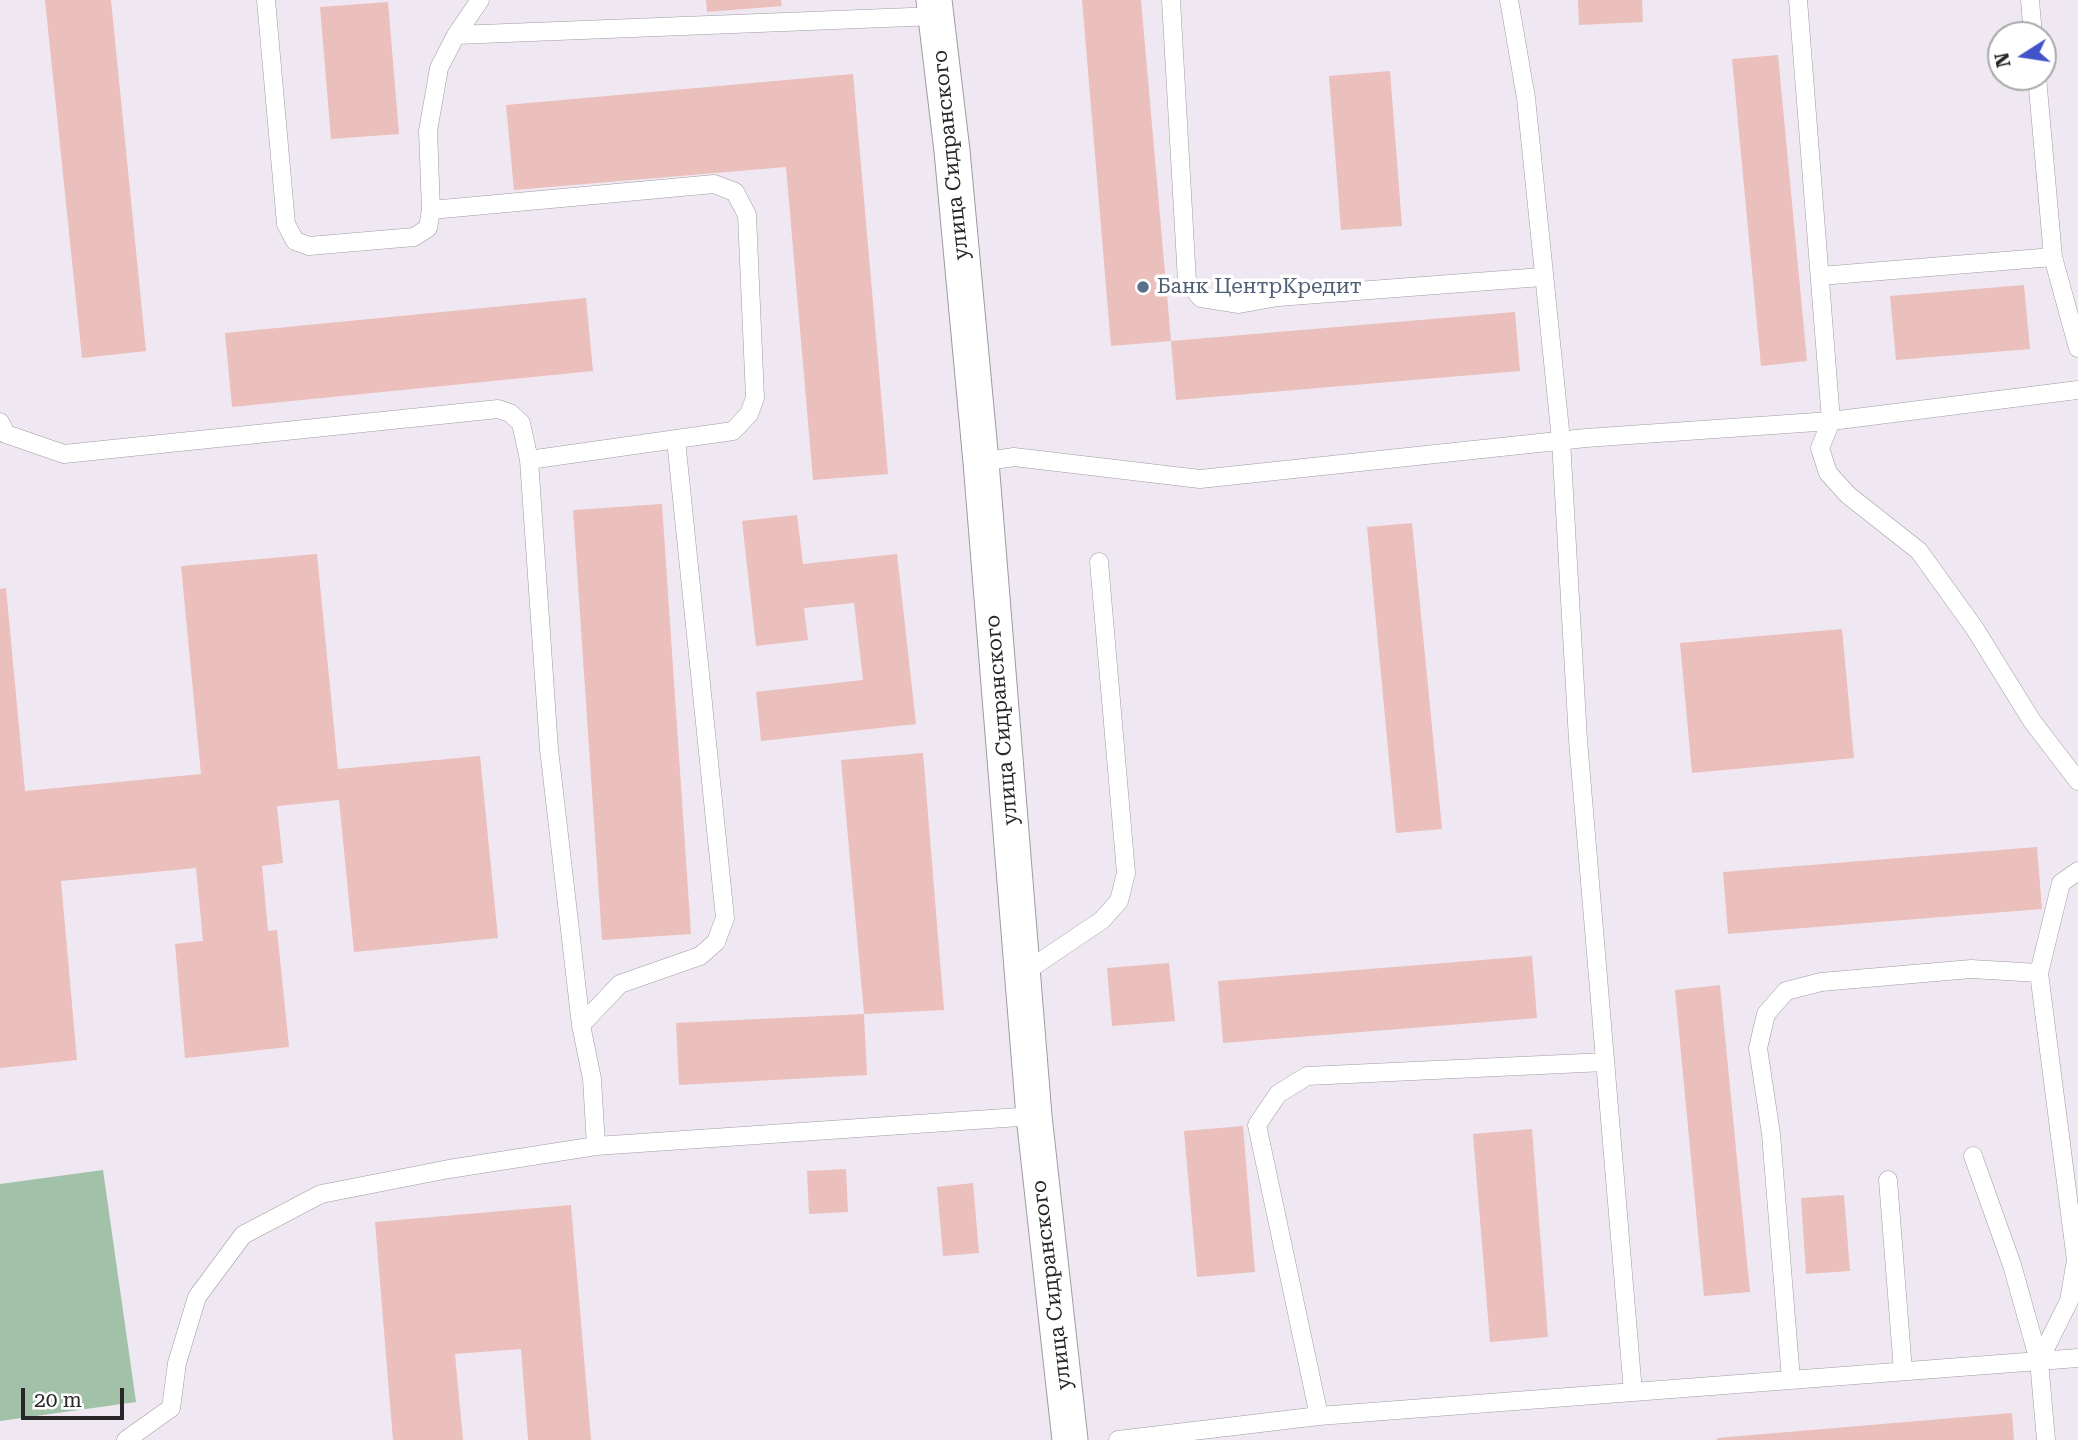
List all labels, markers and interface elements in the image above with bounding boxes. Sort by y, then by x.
north arrow [1987,21,2057,91]
street label: улица Сидранского [927,49,975,261]
text: N [1990,51,2016,70]
place label: Банк ЦентрКредит [1157,274,1362,300]
marker: Банк ЦентрКредит [1135,279,1151,295]
street label: улица Сидранского [980,614,1024,826]
street label: улица Сидранского [1027,1179,1077,1391]
scale bar [24,1374,128,1418]
text: 20 m [34,1388,82,1412]

